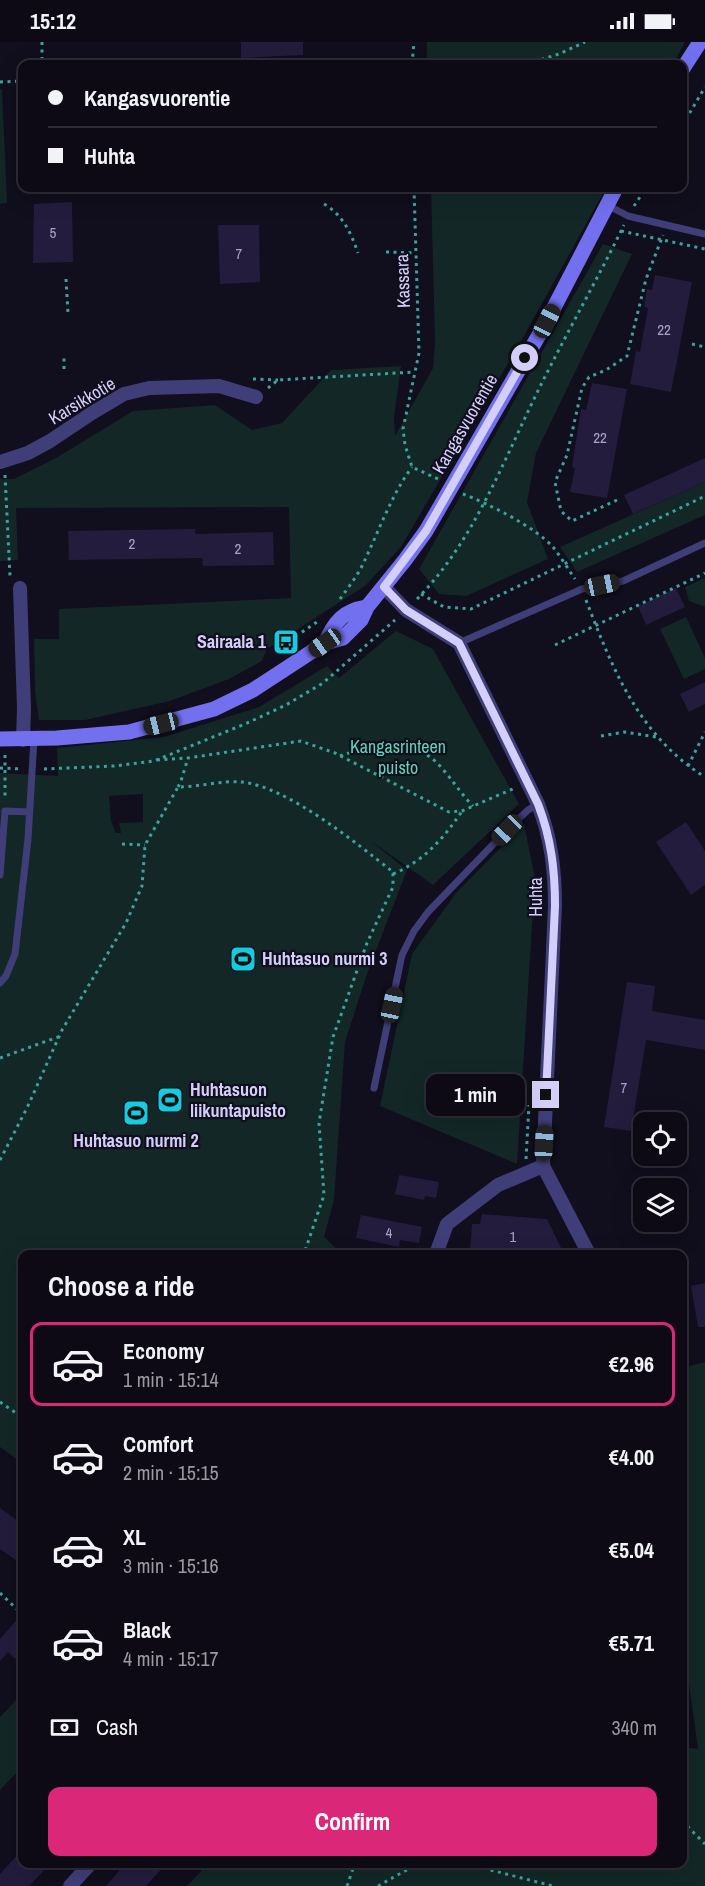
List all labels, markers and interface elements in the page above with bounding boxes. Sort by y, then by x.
text: 15:12 [30,6,76,36]
text: Kangasvuorentie [84,83,230,113]
text: Huhta [84,141,135,171]
house number: 5 [50,222,57,243]
house number: 7 [236,243,243,264]
street label: Kassara [389,254,416,309]
car [531,301,563,341]
house number: 22 [657,319,671,340]
route start [511,344,538,371]
street label: Kangasvuorentie [426,369,503,478]
street label: Karsikkotie [44,371,120,430]
house number: 22 [593,427,607,448]
house number: 2 [129,533,136,554]
house number: 2 [235,538,242,559]
car [583,572,621,598]
car [305,625,345,661]
bus stop icon: Sairaala 1 [271,627,301,657]
place label: Sairaala 1 [197,629,267,654]
car [141,711,181,737]
park label: Kangasrinteen puisto [350,734,446,780]
car [488,811,526,849]
street label: Huhta [523,877,548,917]
sports icon: Huhtasuo nurmi 3 [228,944,258,974]
place label: Huhtasuo nurmi 3 [262,946,387,971]
car [379,986,405,1024]
callout: 1 min [426,1074,525,1116]
place label: Huhtasuon liikuntapuisto [190,1077,286,1123]
house number: 7 [621,1077,628,1098]
text: 1 min [454,1081,497,1108]
route end [532,1081,559,1108]
sports icon: Huhtasuon liikuntapuisto [155,1085,185,1115]
sports icon: Huhtasuo nurmi 2 [121,1098,151,1128]
map controls [633,1112,687,1232]
button: locate [633,1112,687,1166]
car [534,1125,554,1161]
place label: Huhtasuo nurmi 2 [73,1128,199,1153]
button: layers [633,1178,687,1232]
house number: 4 [386,1222,393,1243]
house number: 1 [510,1226,517,1247]
text: Choose a ride [48,1268,194,1304]
text: Economy [123,1336,204,1366]
icon: car [51,1337,105,1391]
text: €2.96 [609,1349,654,1379]
text: 1 min · 15:14 [123,1366,219,1393]
text: Comfort [123,1429,193,1459]
icon: car [51,1430,105,1484]
text: €4.00 [609,1442,654,1472]
text: 2 min · 15:15 [123,1459,219,1486]
text: XL [123,1522,146,1552]
icon: car [51,1523,105,1577]
text: €5.04 [609,1535,654,1565]
text: 3 min · 15:16 [123,1552,219,1579]
text: Black [123,1615,171,1645]
icon: car [51,1616,105,1670]
text: €5.71 [609,1628,654,1658]
text: 4 min · 15:17 [123,1645,219,1672]
icon: cash [48,1711,81,1744]
text: Cash [96,1712,138,1742]
text: 340 m [611,1714,657,1741]
button: Confirm [48,1787,657,1856]

